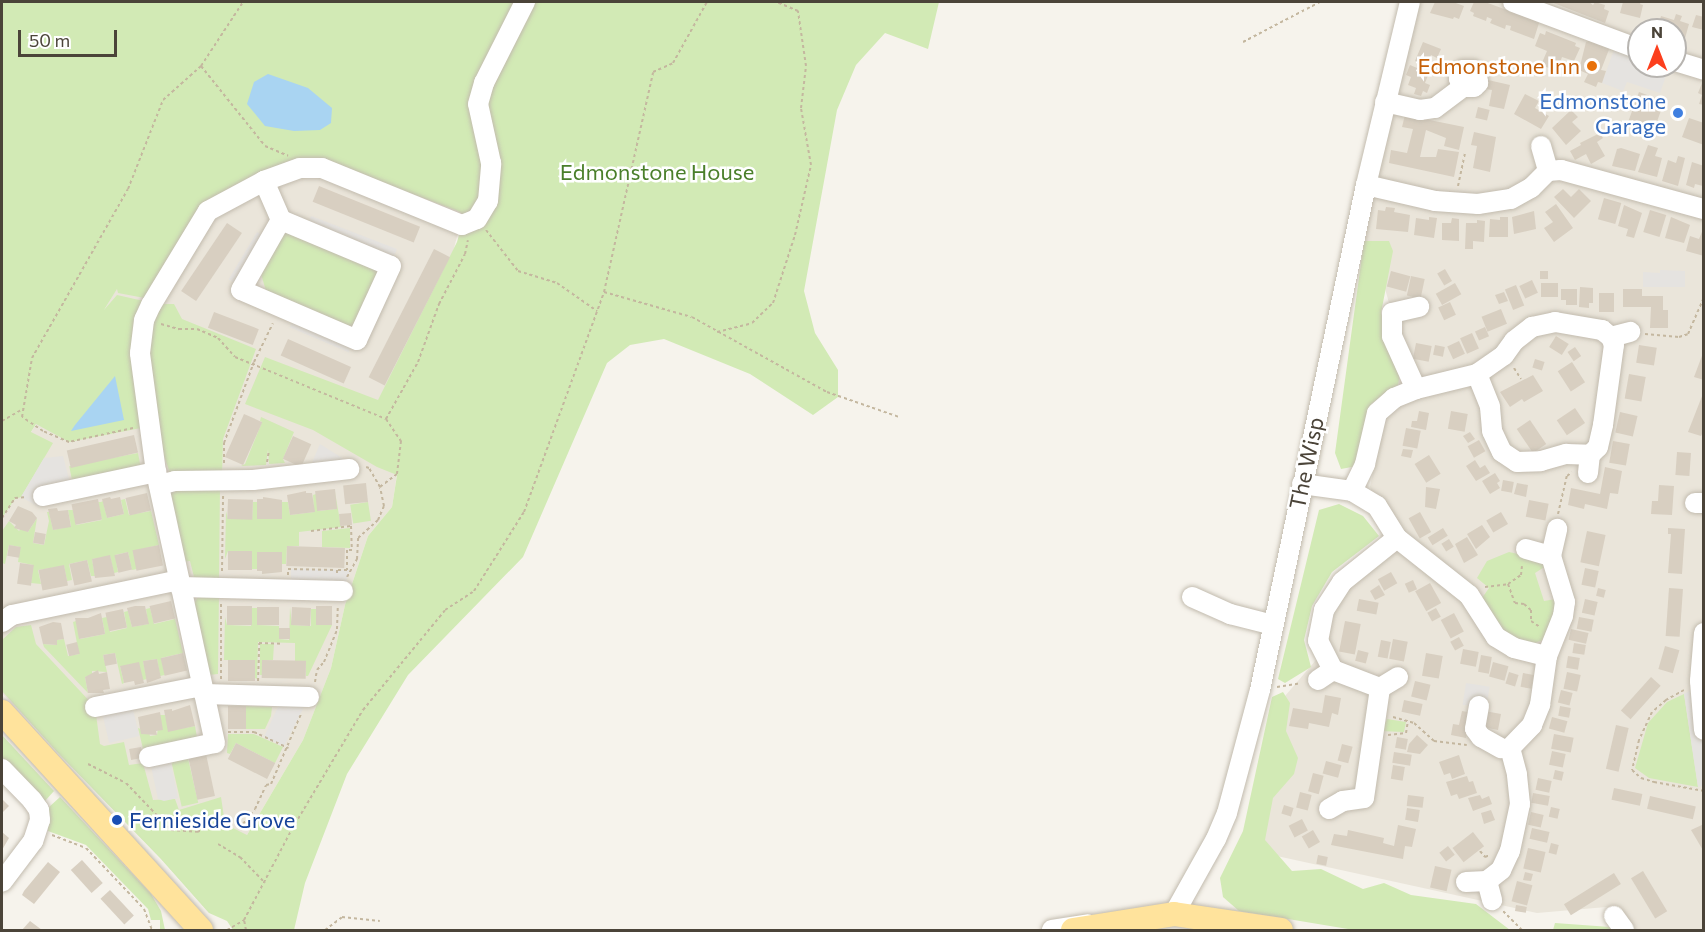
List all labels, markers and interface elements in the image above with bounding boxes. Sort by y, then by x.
scale bar [21,18,120,56]
north arrow [1627,18,1687,78]
text: N [1651,22,1663,41]
text: 50 m [29,29,70,51]
place label: Edmonstone Inn [1418,53,1580,79]
marker: Edmonstone Inn [1585,59,1599,73]
place label: Edmonstone Garage [1539,87,1666,138]
marker: Edmonstone Garage [1671,106,1685,120]
park label: Edmonstone House [560,159,754,185]
street label: The Wisp [1283,414,1329,512]
place label: Fernieside Grove [129,807,295,833]
marker: Fernieside Grove [110,813,124,827]

